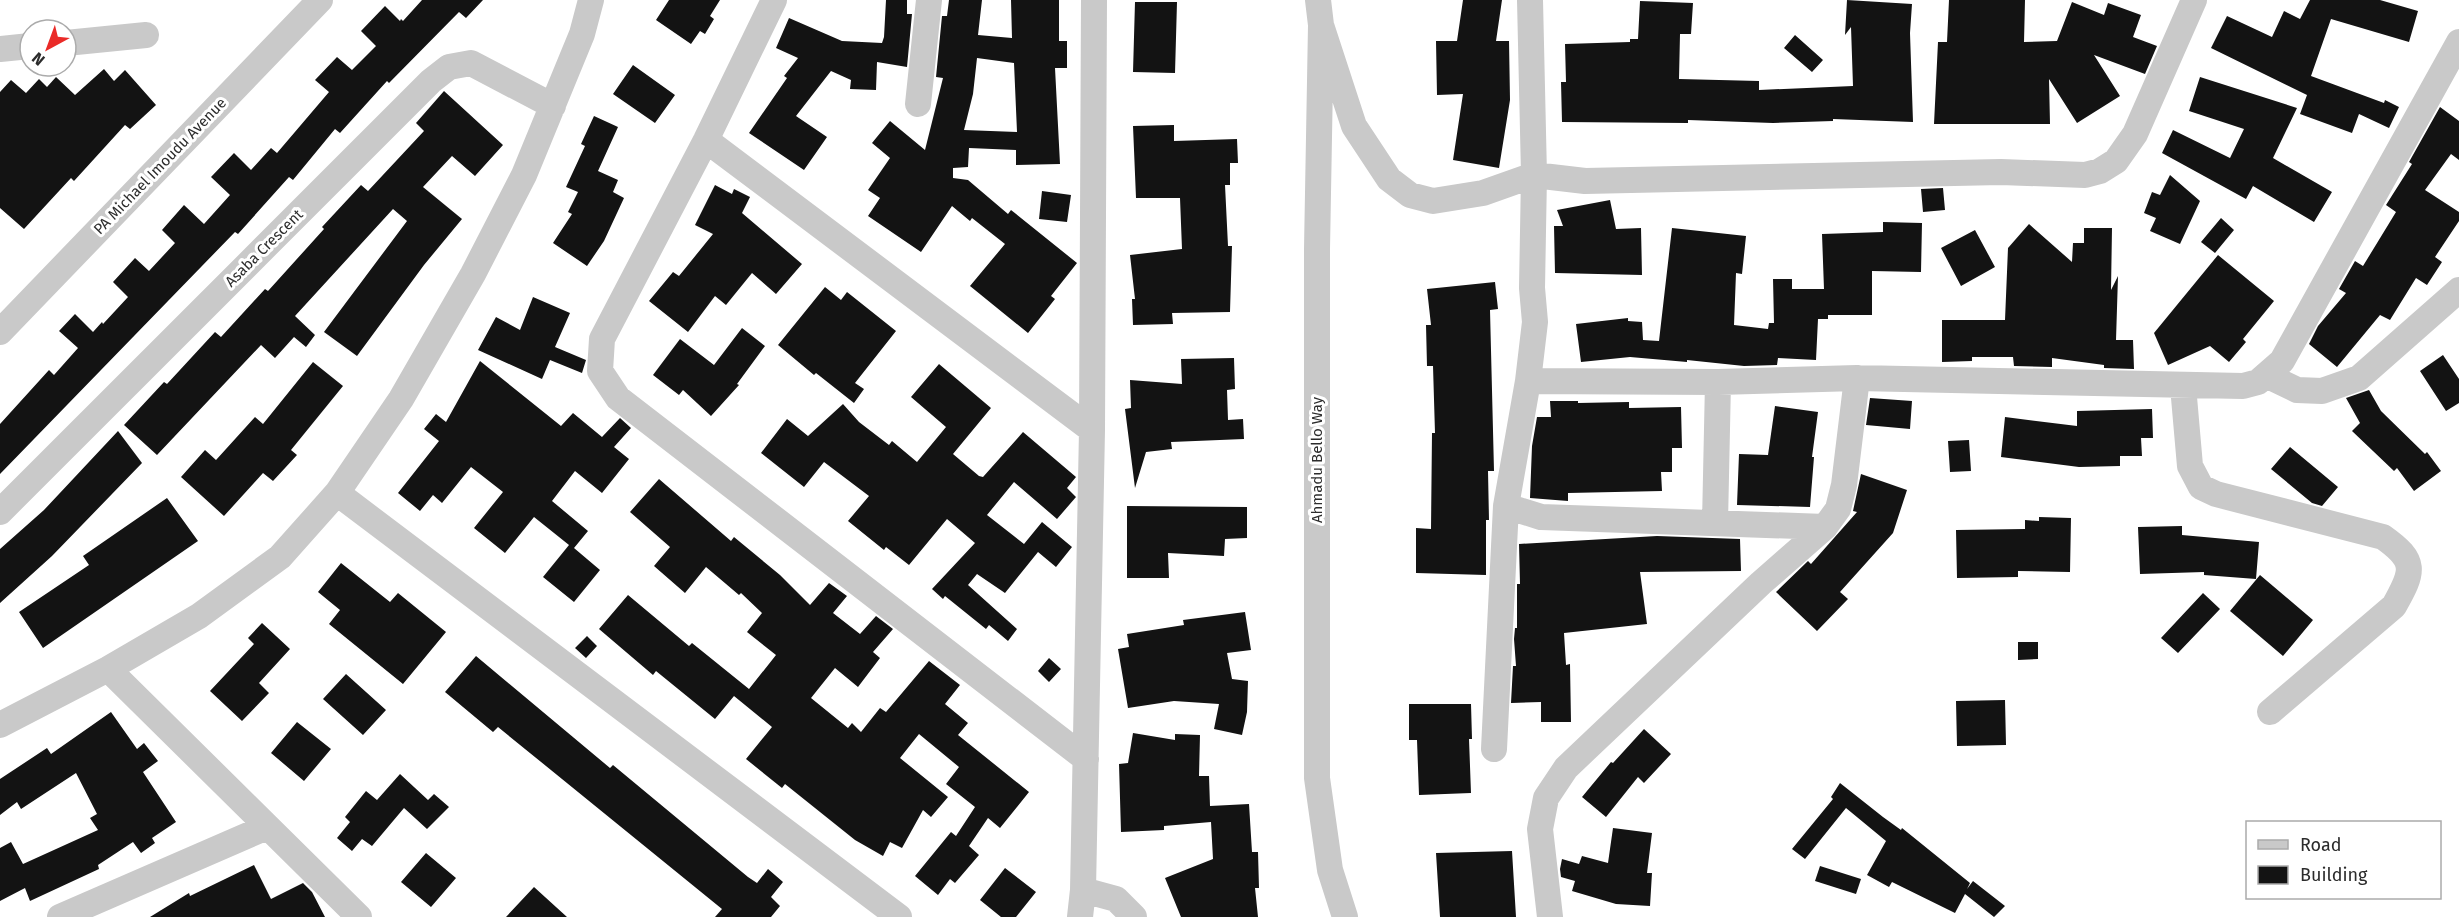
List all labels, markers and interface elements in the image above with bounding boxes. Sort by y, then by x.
north arrow [18,18,78,78]
text: N [28,48,49,70]
street label: PA Michael Imoudu Avenue [90,94,230,238]
street label: Asaba Crescent [221,205,307,291]
street label: Ahmadu Bello Way [1308,396,1326,523]
legend [2246,821,2441,899]
text: Road [2300,834,2342,856]
text: Building [2300,864,2368,886]

